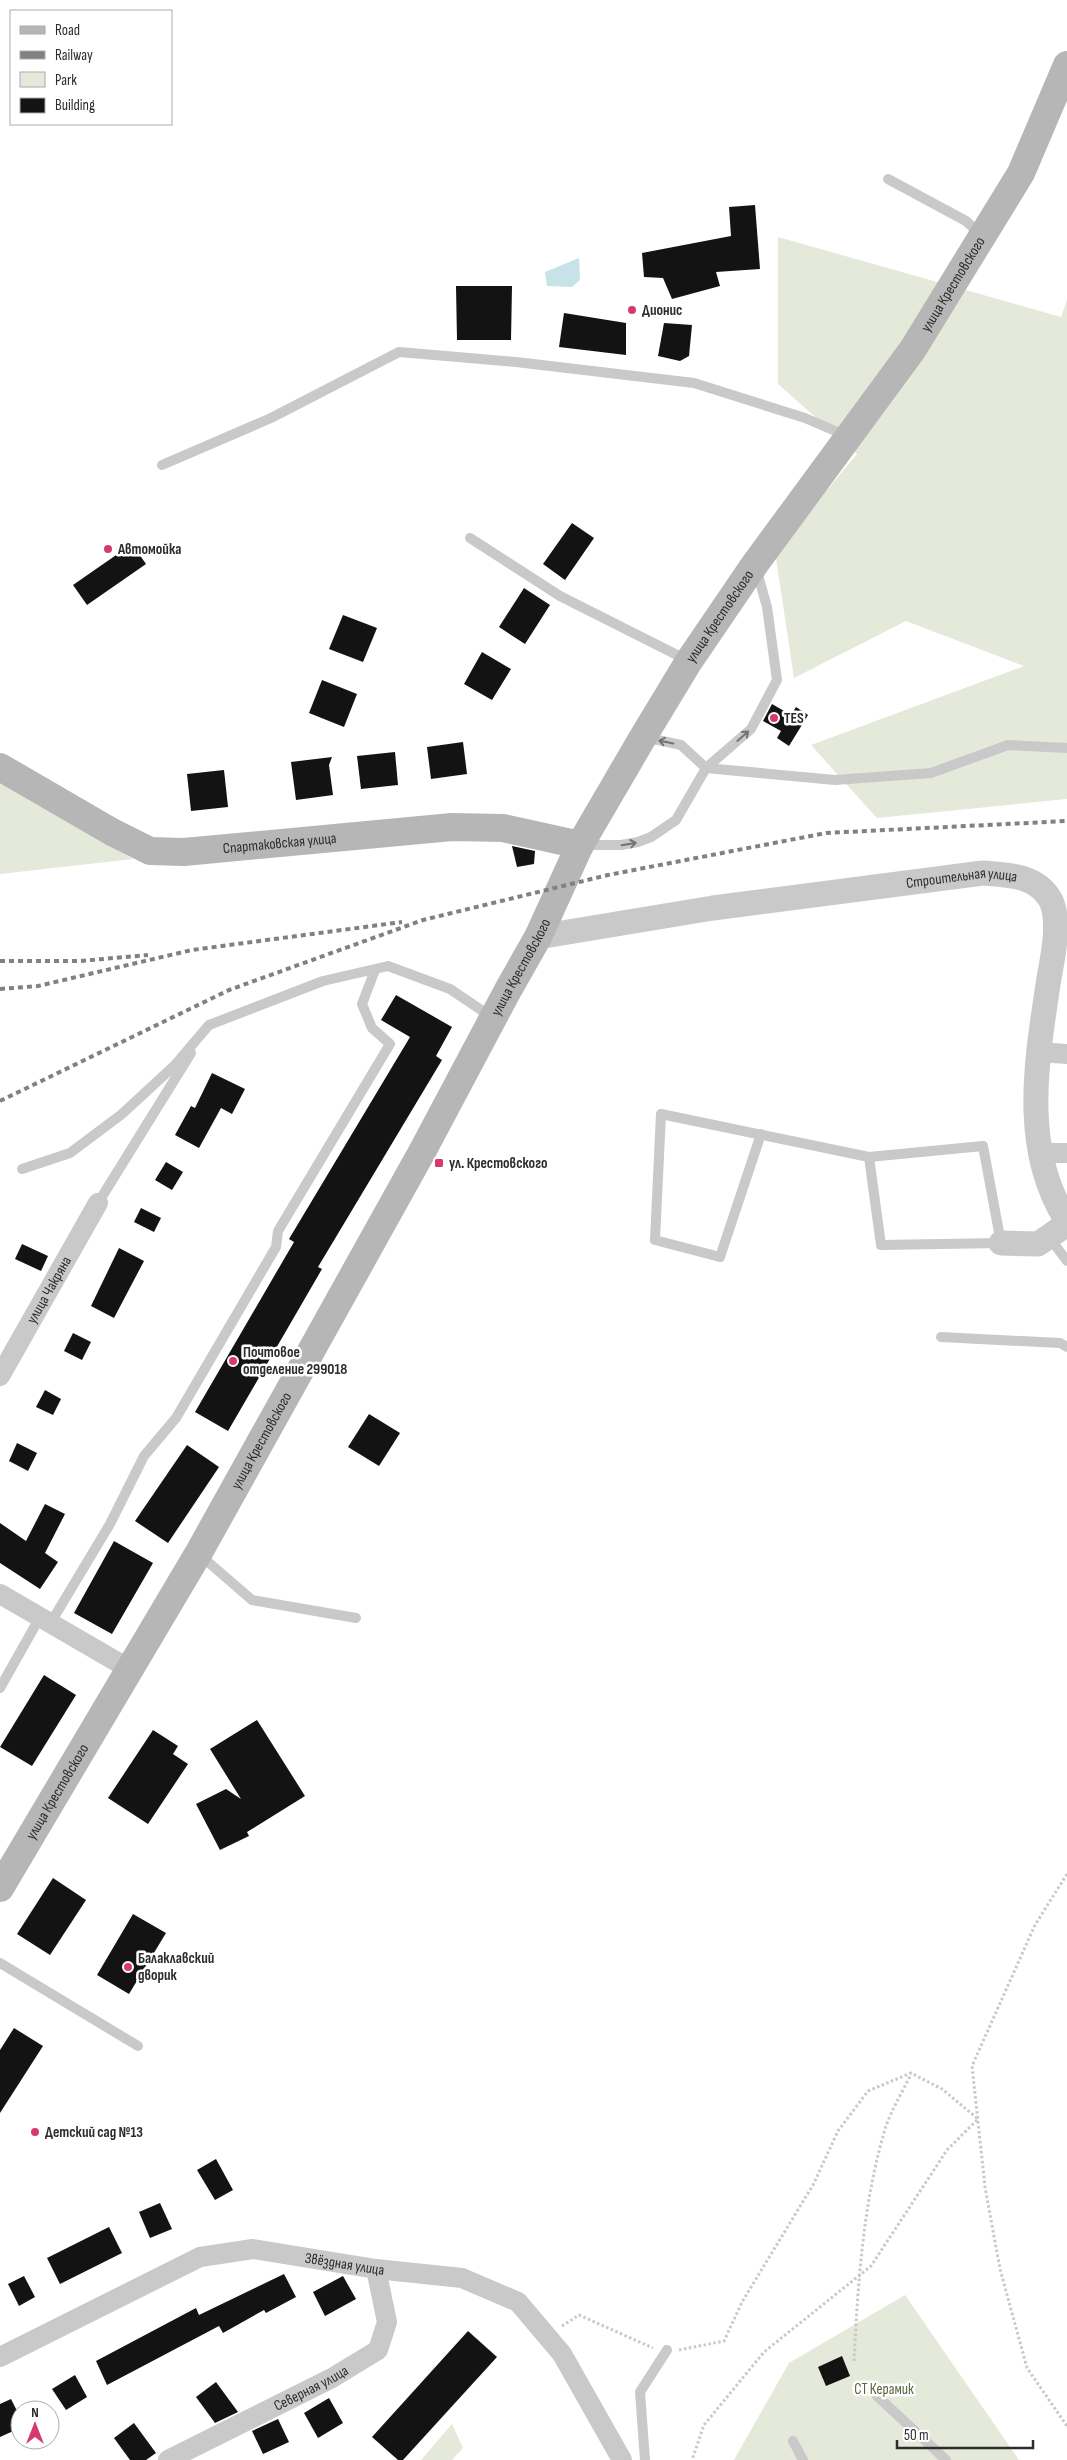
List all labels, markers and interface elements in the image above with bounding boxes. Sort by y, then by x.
legend [10,10,172,125]
text: Road [55,21,80,40]
text: Railway [55,46,93,65]
text: Park [55,71,77,90]
text: Building [55,96,95,115]
street label: улица Крестовского [917,233,990,336]
place label: Дионис [642,301,682,320]
marker: Дионис [626,304,638,316]
place label: Автомойка [117,540,181,559]
marker: Автомойка [102,543,114,555]
street label: улица Крестовского [682,566,758,667]
place label: TES [784,709,804,728]
marker: TES [768,712,780,724]
one-way arrow [736,731,749,742]
one-way arrow [659,737,675,746]
street label: Спартаковская улица [222,829,338,858]
one-way arrow [620,839,636,849]
street label: Строительная улица [905,864,1019,893]
street label: улица Крестовского [487,916,555,1019]
place label: ул. Крестовского [449,1154,548,1173]
marker: ул. Крестовского [433,1157,445,1169]
street label: улица Чакряна [23,1253,76,1327]
place label: Почтовое отделение 299018 [243,1343,347,1379]
marker: Почтовое отделение 299018 [227,1355,239,1367]
street label: улица Крестовского [227,1389,296,1493]
street label: улица Крестовского [22,1741,93,1843]
place label: Балаклавский дворик [138,1949,214,1985]
marker: Балаклавский дворик [122,1961,134,1973]
place label: Детский сад №13 [45,2123,143,2142]
marker: Детский сад №13 [29,2126,41,2138]
street label: Звёздная улица [303,2249,385,2280]
street label: Северная улица [271,2361,352,2416]
park label: СТ Керамик [854,2380,914,2399]
north arrow [10,2400,60,2450]
text: N [31,2404,39,2421]
scale bar [897,2418,1033,2450]
text: 50 m [904,2426,929,2445]

